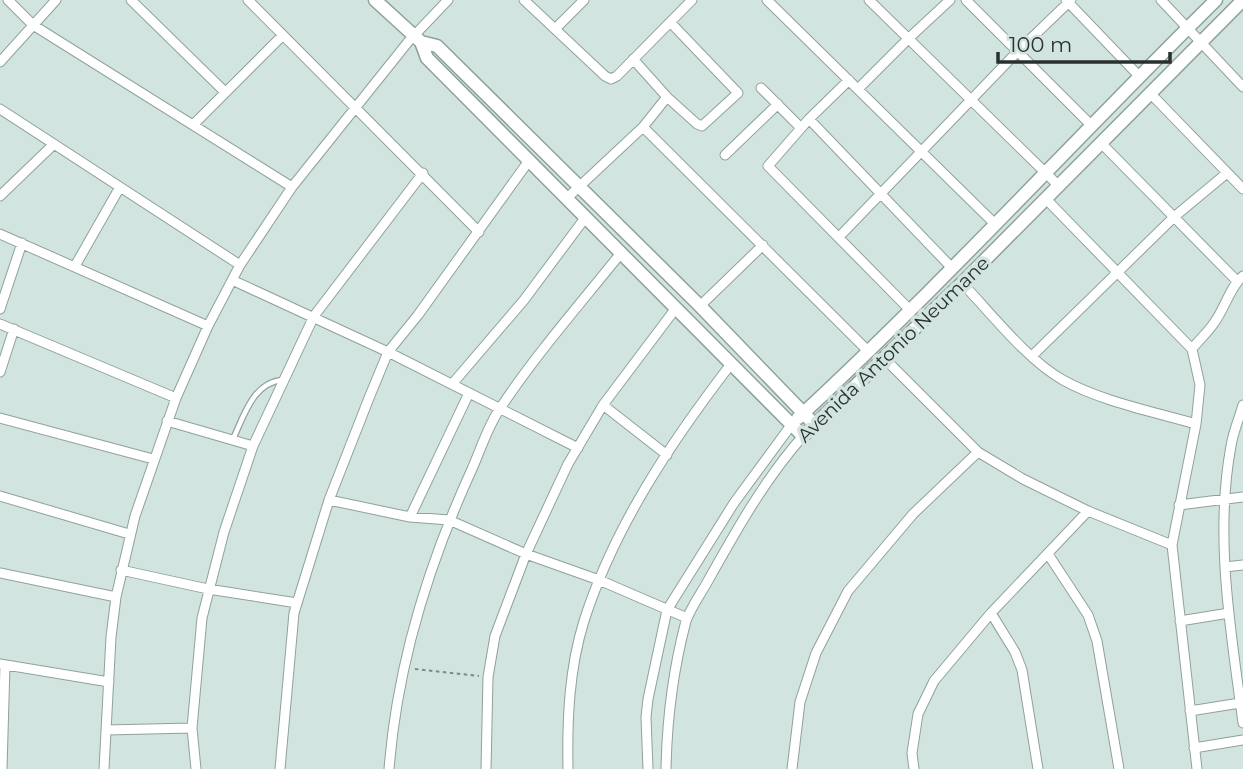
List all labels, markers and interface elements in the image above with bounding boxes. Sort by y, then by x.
scale bar [998,21,1170,65]
text: 100 m [1009,32,1072,57]
street label: Avenida Antonio Neumane [793,252,994,447]

